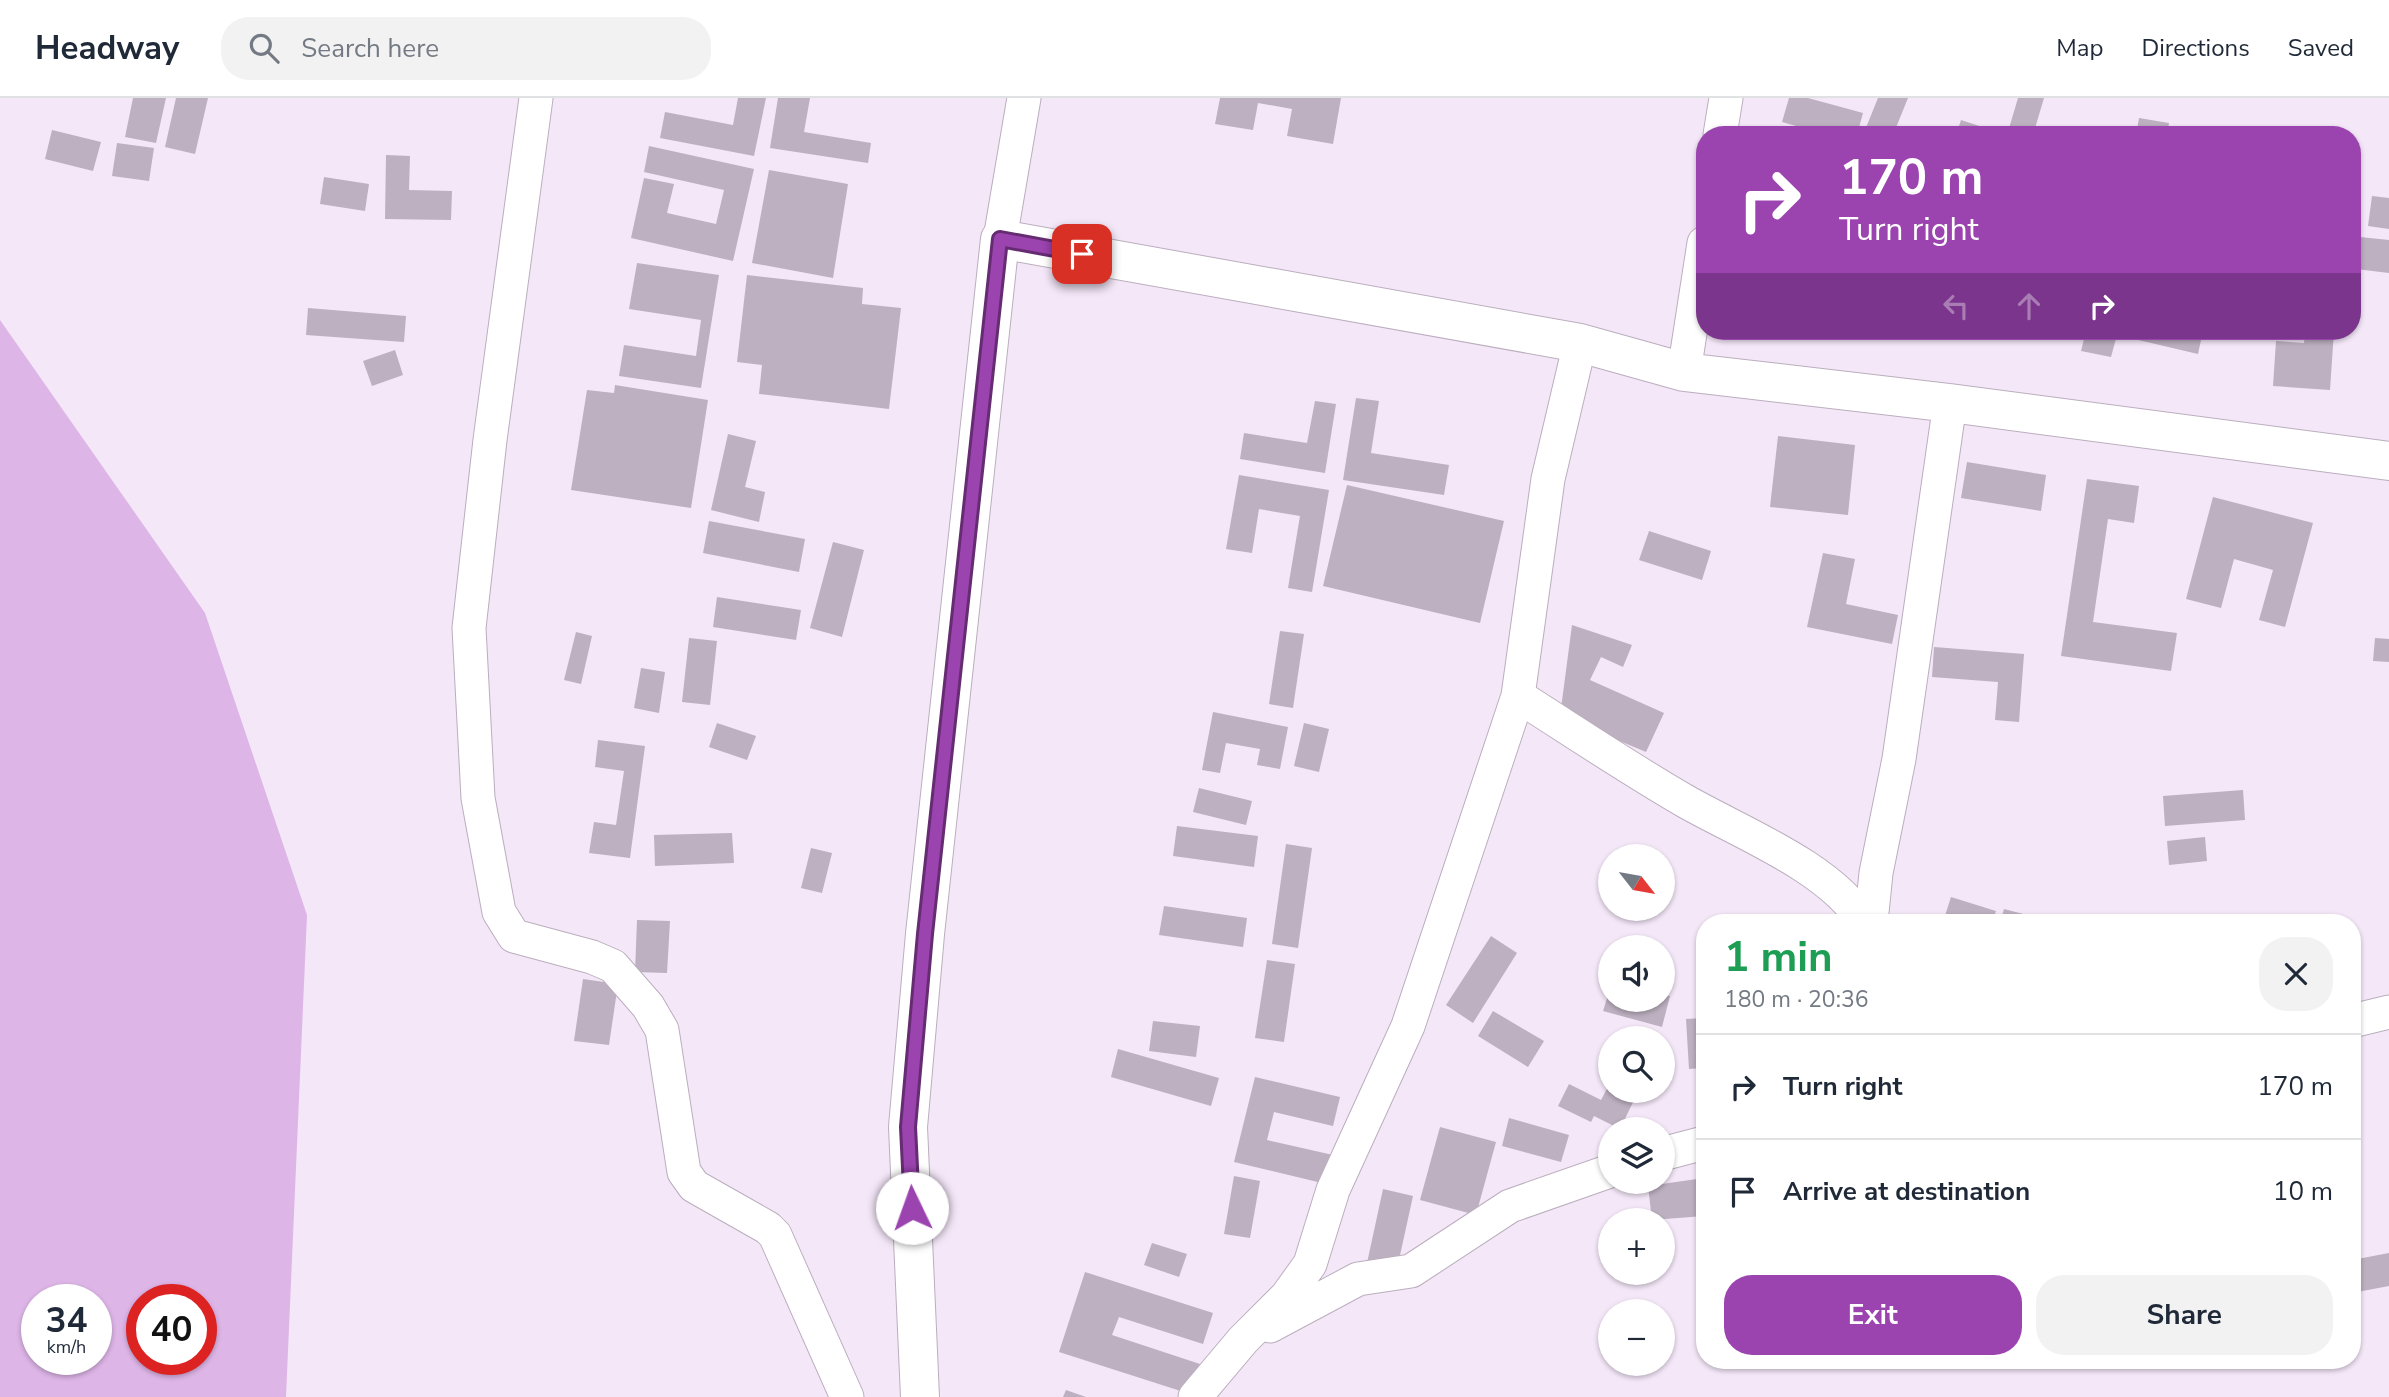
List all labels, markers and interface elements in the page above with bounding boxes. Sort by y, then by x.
search box [221,17,711,80]
text: Headway [35,26,179,71]
icon: search [245,29,283,67]
text: Search here [301,31,439,66]
text: Map [2056,32,2103,64]
text: Directions [2141,32,2250,64]
text: Saved [2288,32,2354,64]
text: 170 m [1839,144,1983,211]
icon: right [1724,154,1815,245]
text: Turn right [1839,208,1979,251]
pin [1052,224,1112,284]
icon: arrive [1063,235,1101,273]
icon: left [1937,287,1975,325]
icon: ahead [2010,287,2048,325]
icon: right [2083,287,2121,325]
north arrow [1598,844,1675,920]
map controls [1598,844,1675,1376]
text: 1 min [1724,929,1833,986]
button: sound [1598,935,1675,1012]
button: close [2259,937,2333,1011]
text: 180 m · 20:36 [1724,984,1869,1015]
button: search [1598,1026,1675,1103]
icon: right [1724,1068,1762,1106]
text: Turn right [1783,1069,1902,1104]
text: 170 m [2257,1069,2333,1104]
button: layers [1598,1117,1675,1194]
position arrow [875,1171,949,1245]
icon: arrive [1724,1173,1762,1211]
text: Arrive at destination [1783,1174,2030,1209]
text: 10 m [2273,1174,2333,1209]
button: + [1598,1208,1675,1285]
button: Exit [1724,1275,2022,1355]
button: Share [2036,1275,2333,1355]
speed limit sign: 40 [126,1284,217,1375]
text: 34 [45,1297,88,1344]
button: − [1598,1299,1675,1376]
text: km/h [47,1335,86,1359]

